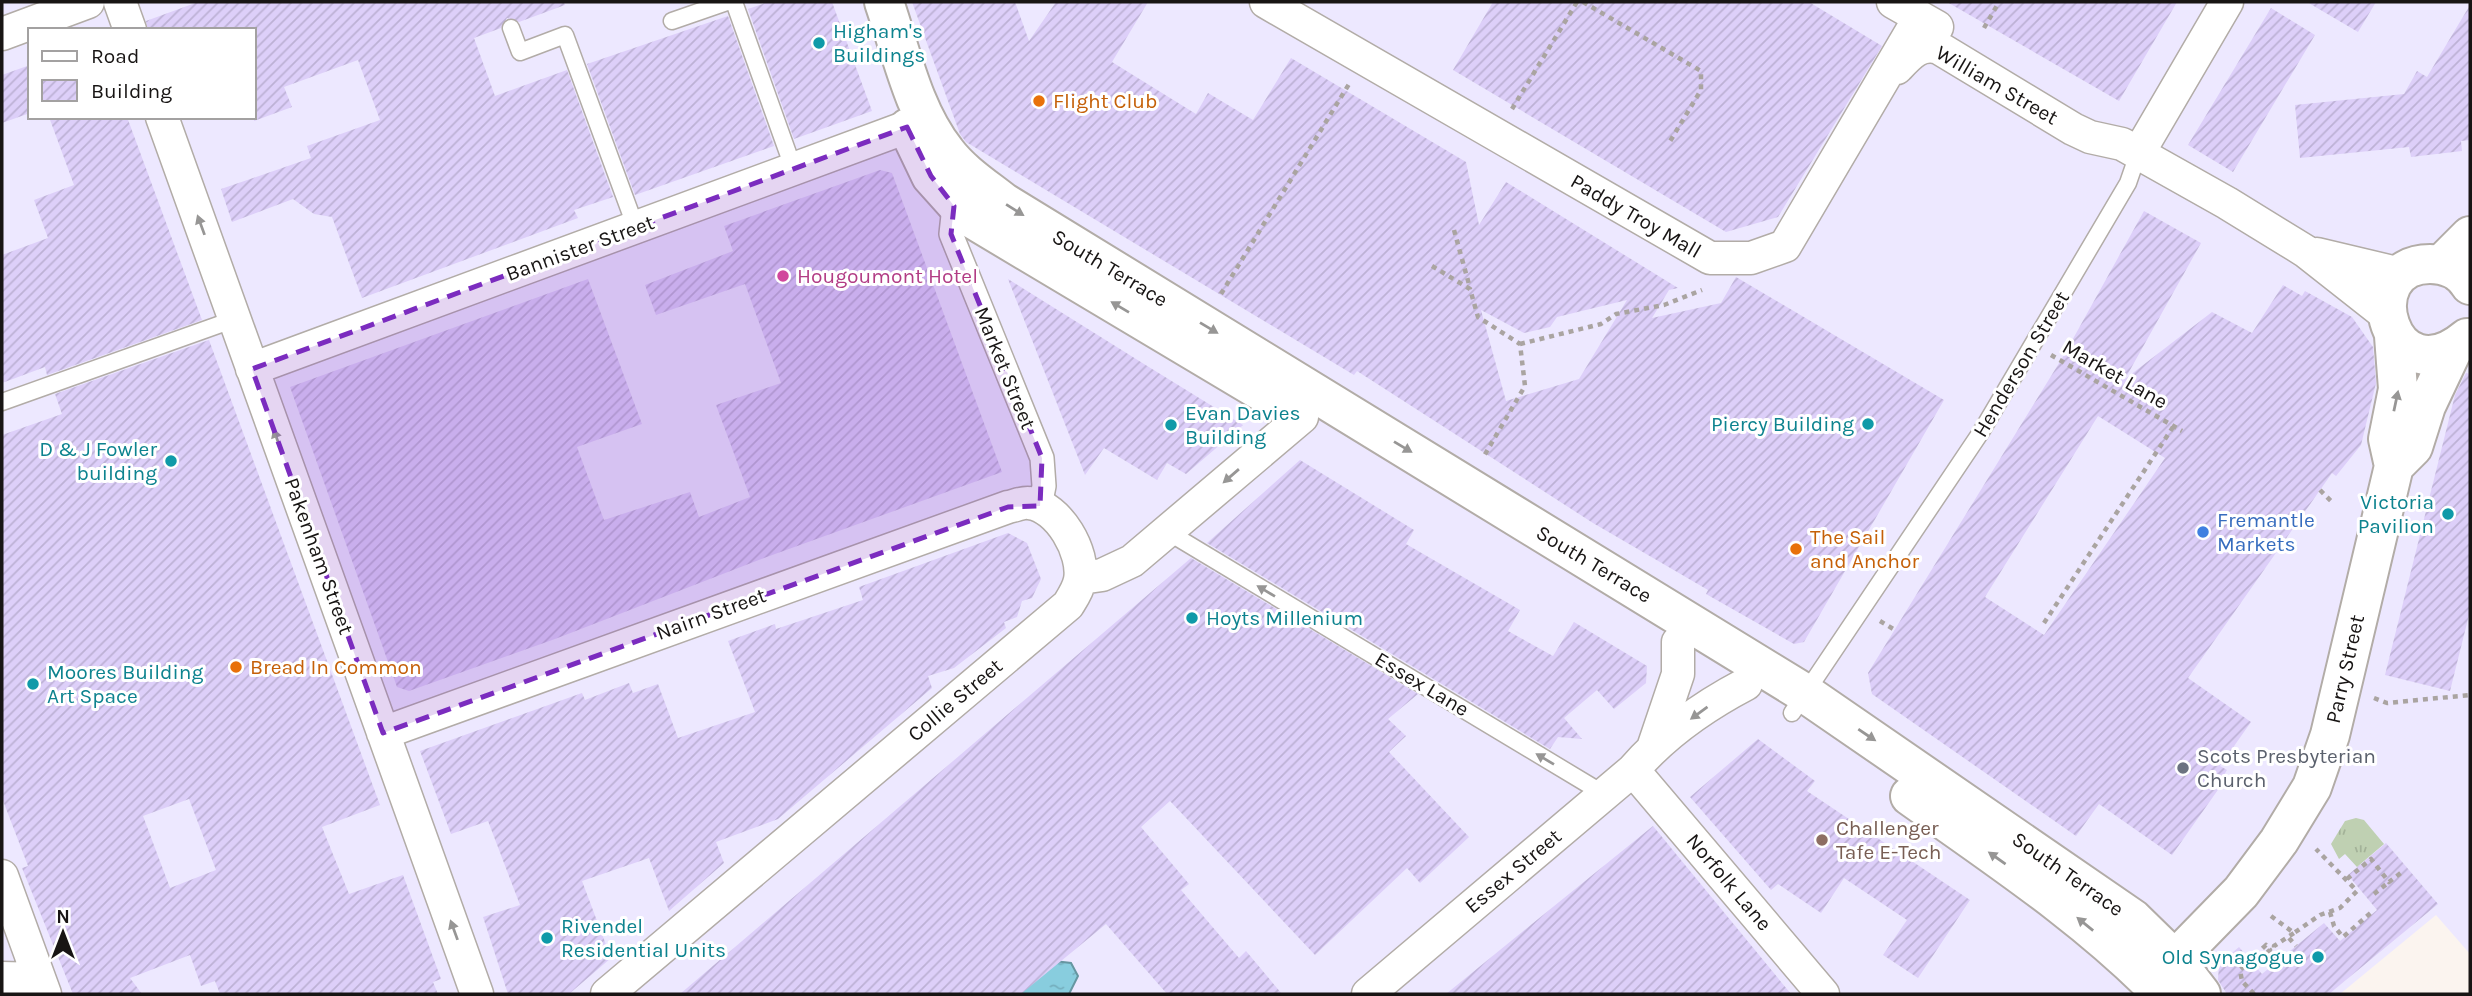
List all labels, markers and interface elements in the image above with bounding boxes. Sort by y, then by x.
place label: Higham's Buildings [833,19,925,67]
legend [28,28,256,119]
marker: Higham's Buildings [811,35,827,51]
street label: William Street [1932,40,2062,130]
text: Road [91,44,139,68]
text: Building [91,79,172,103]
place label: Flight Club [1053,89,1157,113]
marker: Flight Club [1031,93,1047,109]
street label: Paddy Troy Mall [1566,169,1706,263]
one-way arrow [1005,203,1024,216]
street label: Bannister Street [503,210,658,286]
one-way arrow [195,215,206,236]
street label: South Terrace [1048,224,1172,312]
place label: Hougoumont Hotel [797,264,978,288]
marker: Hougoumont Hotel [775,268,791,284]
street label: Henderson Street [1968,287,2074,441]
one-way arrow [1111,300,1130,313]
street label: Market Street [970,303,1041,433]
one-way arrow [1199,322,1218,335]
street label: Market Lane [2058,334,2172,414]
one-way arrow [2390,390,2401,412]
place label: Evan Davies Building [1185,401,1301,449]
place label: Piercy Building [1711,412,1854,436]
marker: Piercy Building [1860,416,1876,432]
marker: Evan Davies Building [1163,417,1179,433]
one-way arrow [272,429,283,450]
place label: D & J Fowler building [39,437,157,485]
one-way arrow [1393,440,1413,453]
marker: D & J Fowler building [163,453,179,469]
one-way arrow [1222,468,1240,484]
street label: Pakenham Street [280,474,359,638]
place label: Victoria Pavilion [2358,490,2434,538]
marker: Victoria Pavilion [2440,506,2456,522]
place label: Fremantle Markets [2217,508,2315,556]
street label: South Terrace [1532,520,1656,608]
marker: Fremantle Markets [2195,524,2211,540]
place label: The Sail and Anchor [1810,525,1919,573]
marker: The Sail and Anchor [1788,541,1804,557]
street label: Nairn Street [653,583,769,645]
one-way arrow [1257,584,1276,597]
place label: Hoyts Millenium [1206,606,1363,630]
marker: Hoyts Millenium [1184,610,1200,626]
street label: Parry Street [2321,612,2369,726]
street label: Essex Lane [1371,647,1473,721]
street label: Collie Street [903,654,1007,746]
place label: Bread In Common [250,655,422,679]
marker: Bread In Common [228,659,244,675]
place label: Moores Building Art Space [47,660,203,708]
marker: Moores Building Art Space [25,676,41,692]
one-way arrow [1690,705,1708,719]
one-way arrow [1858,728,1876,742]
place label: Scots Presbyterian Church [2197,744,2376,792]
one-way arrow [1535,752,1555,765]
marker: Scots Presbyterian Church [2175,760,2191,776]
place label: Challenger Tafe E-Tech [1836,816,1942,864]
street label: Essex Street [1460,824,1566,918]
street label: South Terrace [2008,827,2128,921]
street label: Norfolk Lane [1681,828,1777,936]
marker: Challenger Tafe E-Tech [1814,832,1830,848]
one-way arrow [1988,851,2006,865]
north arrow [28,898,98,968]
text: N [56,906,70,928]
place label: Rivendel Residential Units [561,914,726,962]
one-way arrow [2077,917,2094,932]
one-way arrow [448,919,459,940]
marker: Rivendel Residential Units [539,930,555,946]
place label: Old Synagogue [2162,945,2304,969]
marker: Old Synagogue [2310,949,2326,965]

